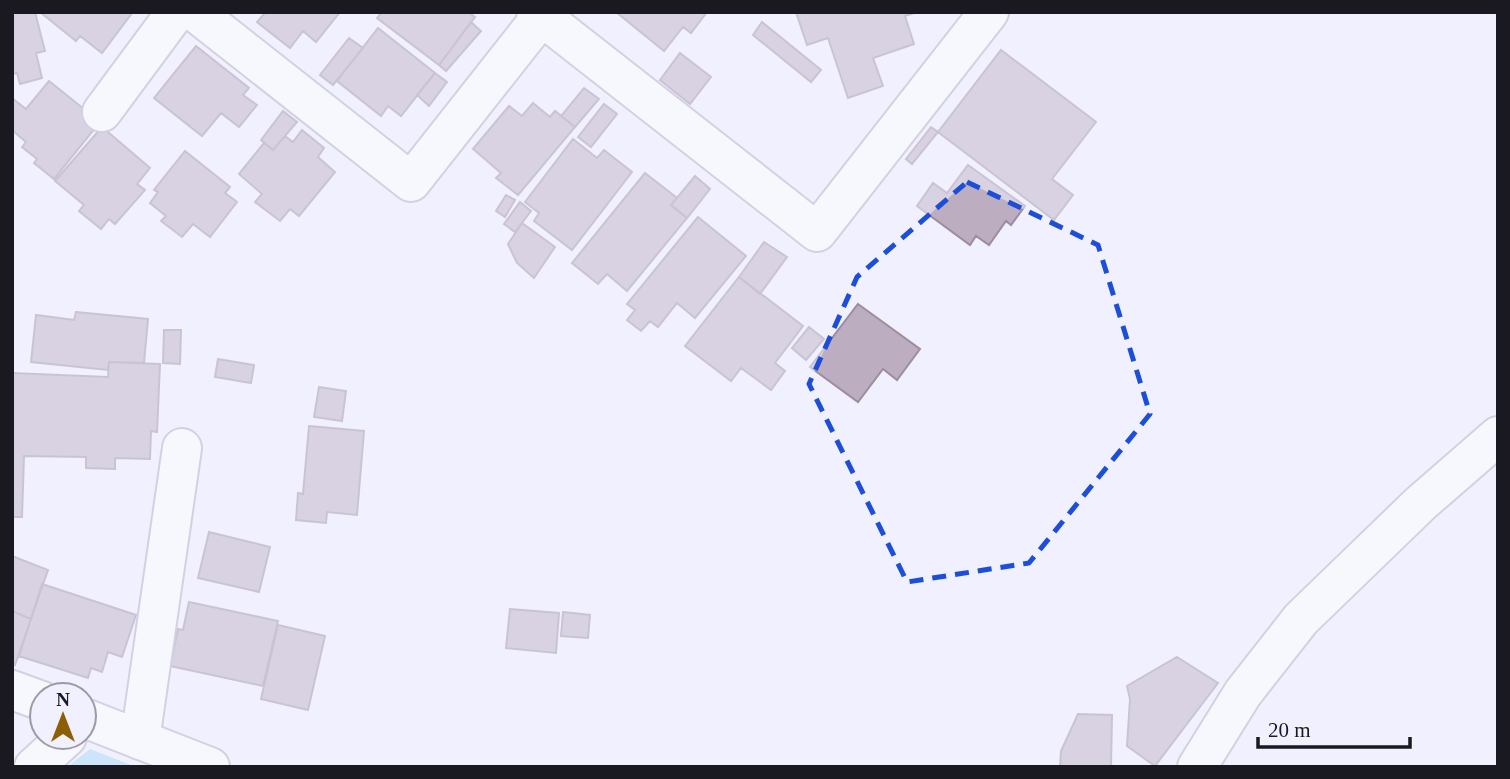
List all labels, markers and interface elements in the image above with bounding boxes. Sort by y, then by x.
north arrow [28,681,98,751]
text: N [56,689,70,710]
scale bar [1258,706,1410,750]
text: 20 m [1268,718,1311,742]

